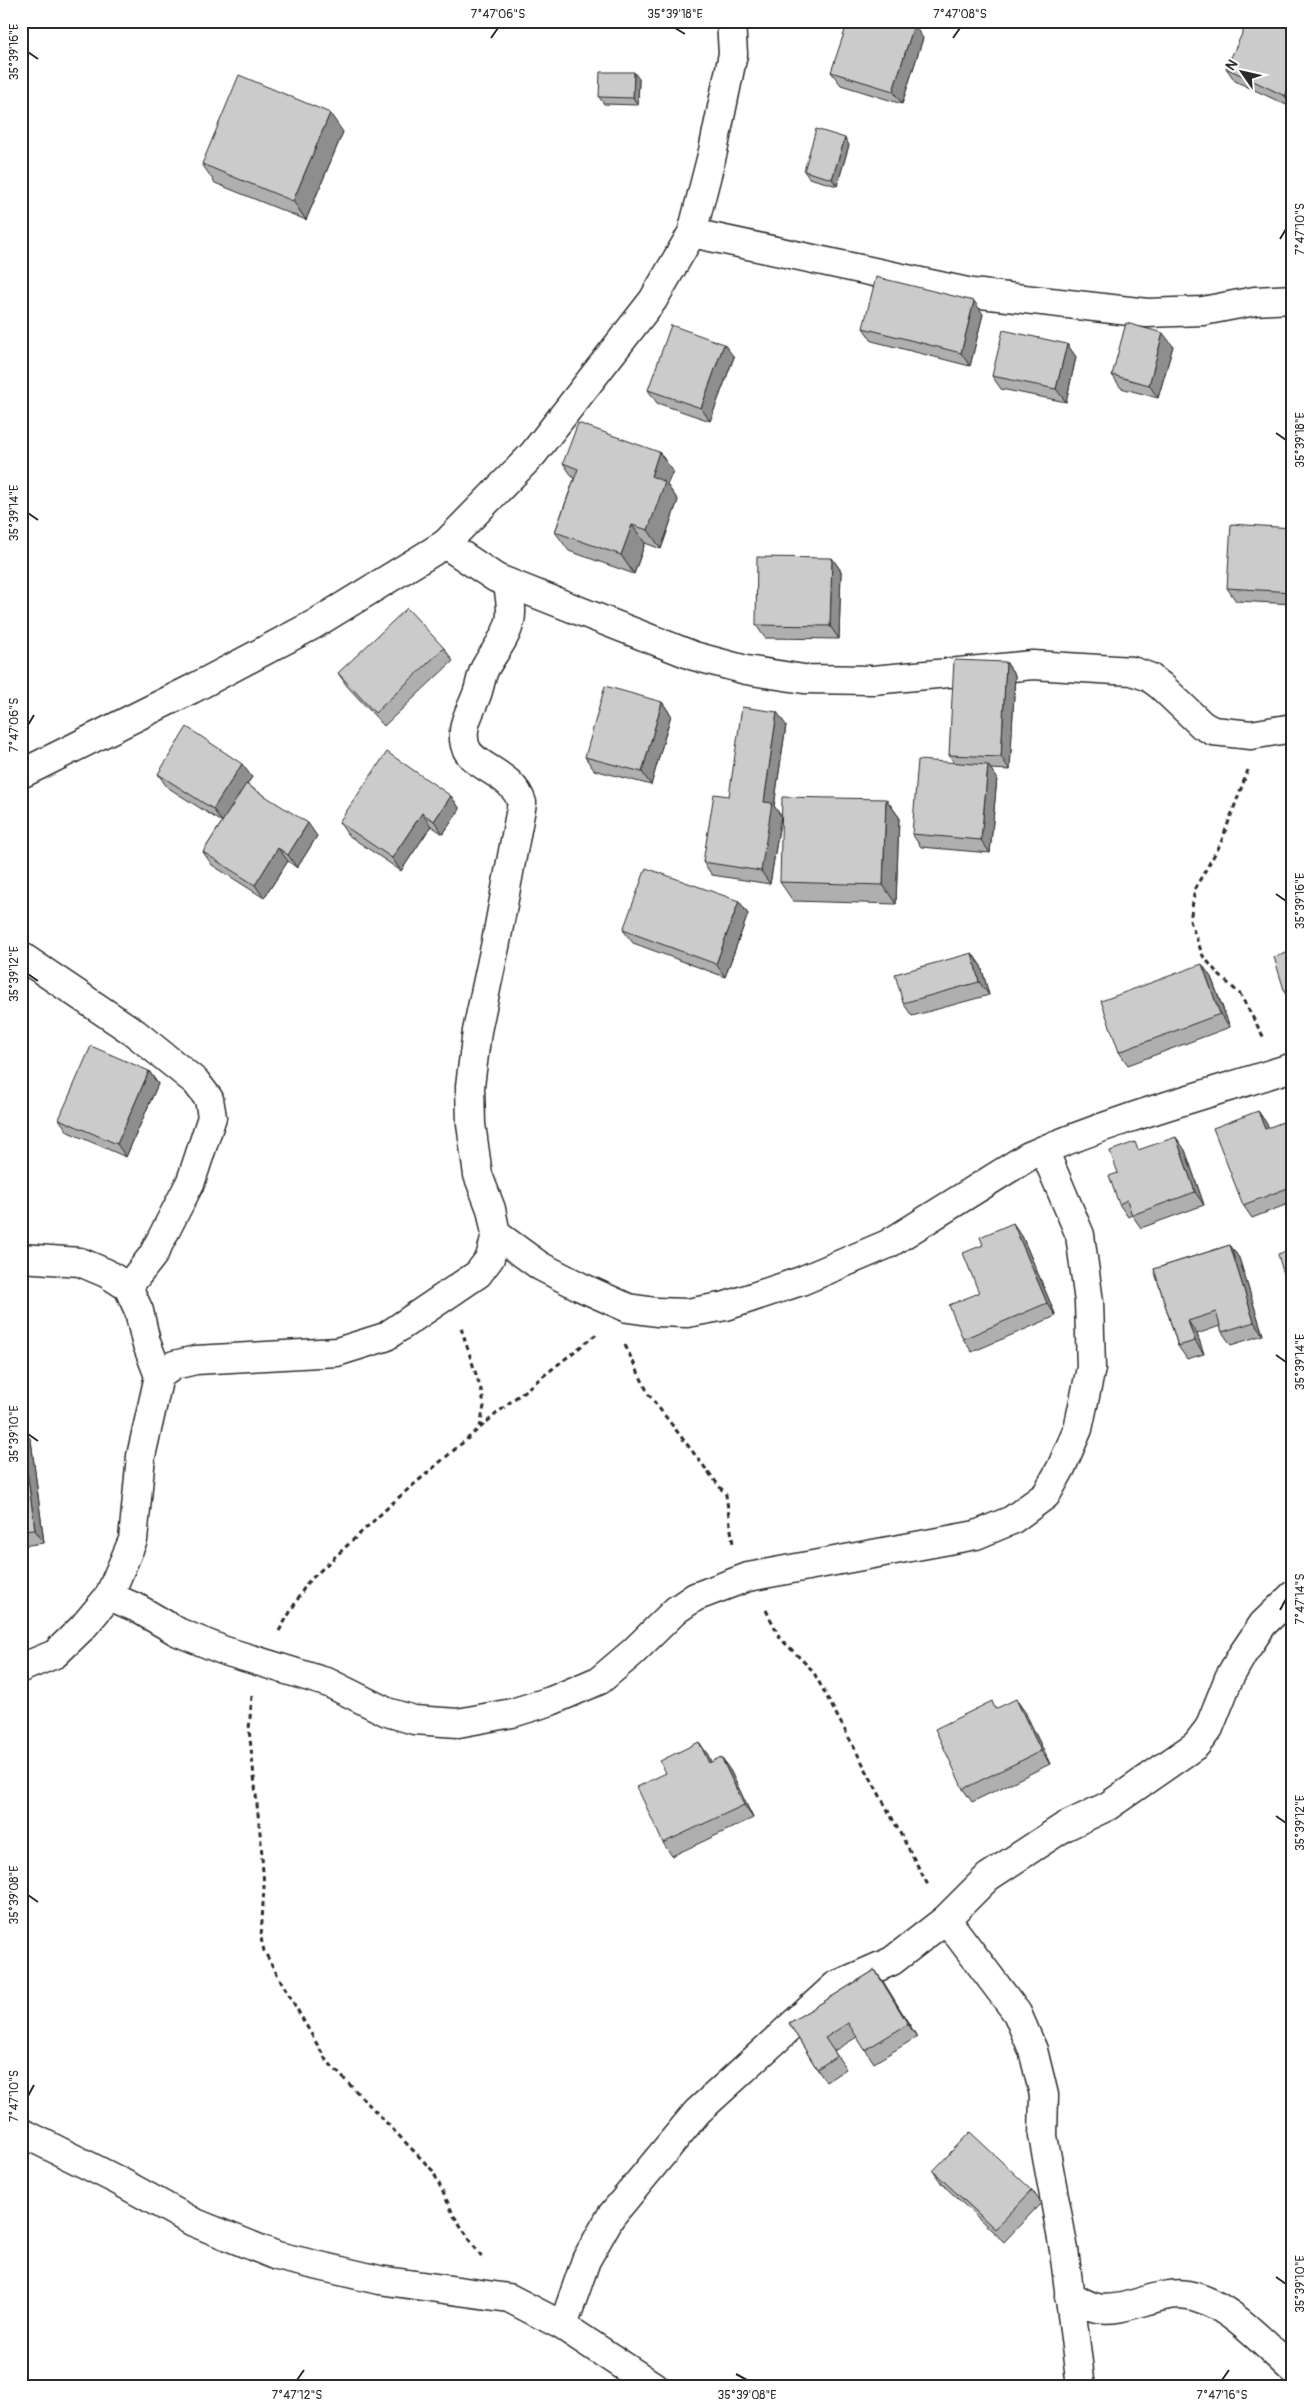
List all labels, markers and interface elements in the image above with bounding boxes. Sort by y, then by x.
text: 7°47'06"S [471,7,525,22]
text: 35°39'18"E [647,7,703,22]
text: 7°47'08"S [933,7,987,22]
text: 35°39'16"E [7,24,22,80]
north arrow [1216,48,1266,98]
text: N [1222,56,1241,74]
text: 7°47'10"S [1293,203,1308,255]
text: 35°39'18"E [1293,412,1308,468]
text: 35°39'14"E [7,485,22,541]
text: 7°47'06"S [7,698,22,752]
text: 35°39'16"E [1293,873,1308,929]
text: 35°39'12"E [7,946,22,1002]
text: 35°39'14"E [1293,1334,1308,1390]
text: 35°39'10"E [7,1405,22,1463]
text: 7°47'14"S [1293,1574,1308,1624]
text: 35°39'12"E [1293,1795,1308,1851]
text: 35°39'08"E [7,1865,22,1925]
text: 7°47'10"S [7,2070,22,2122]
text: 35°39'10"E [1293,2255,1308,2313]
text: 7°47'12"S [272,2388,322,2403]
text: 35°39'08"E [717,2388,777,2403]
text: 7°47'16"S [1197,2388,1247,2403]

